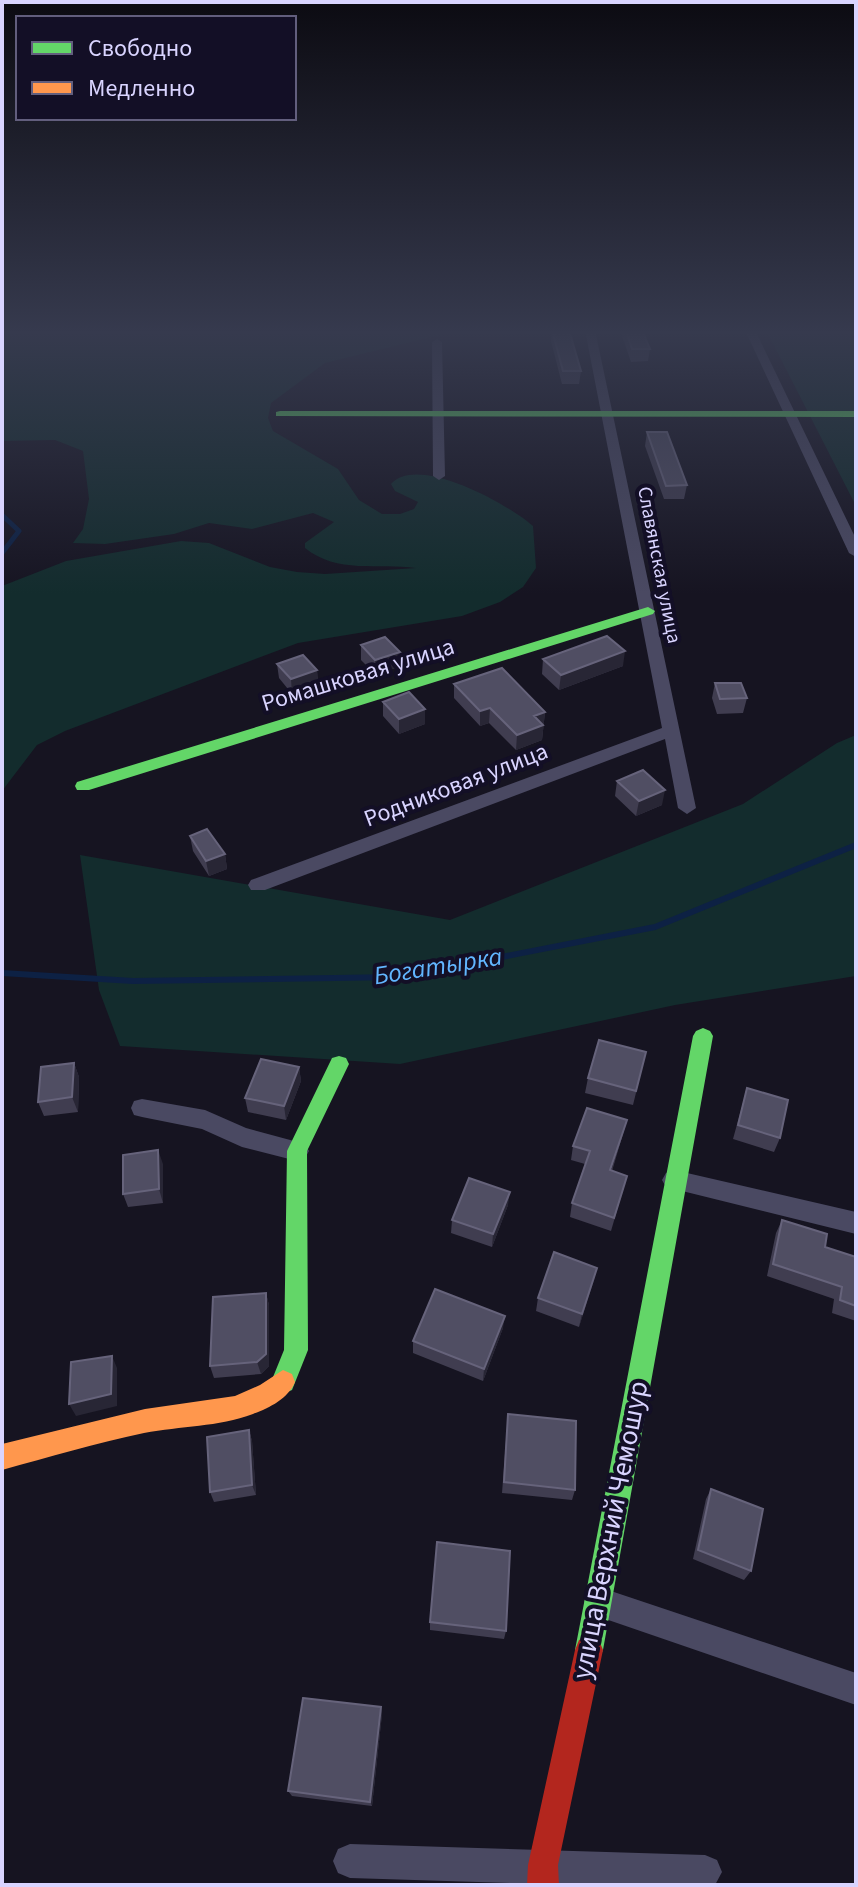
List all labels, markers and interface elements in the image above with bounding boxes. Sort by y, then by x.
legend [16,16,296,120]
text: Свободно [88,31,192,66]
text: Медленно [88,71,195,106]
street label: Славянская улица [630,484,688,646]
street label: Ромашковая улица [257,629,459,721]
street label: Родниковая улица [359,734,553,836]
water label: Богатырка [371,938,505,994]
street label: улица Верхний Чемошур [561,1377,659,1683]

